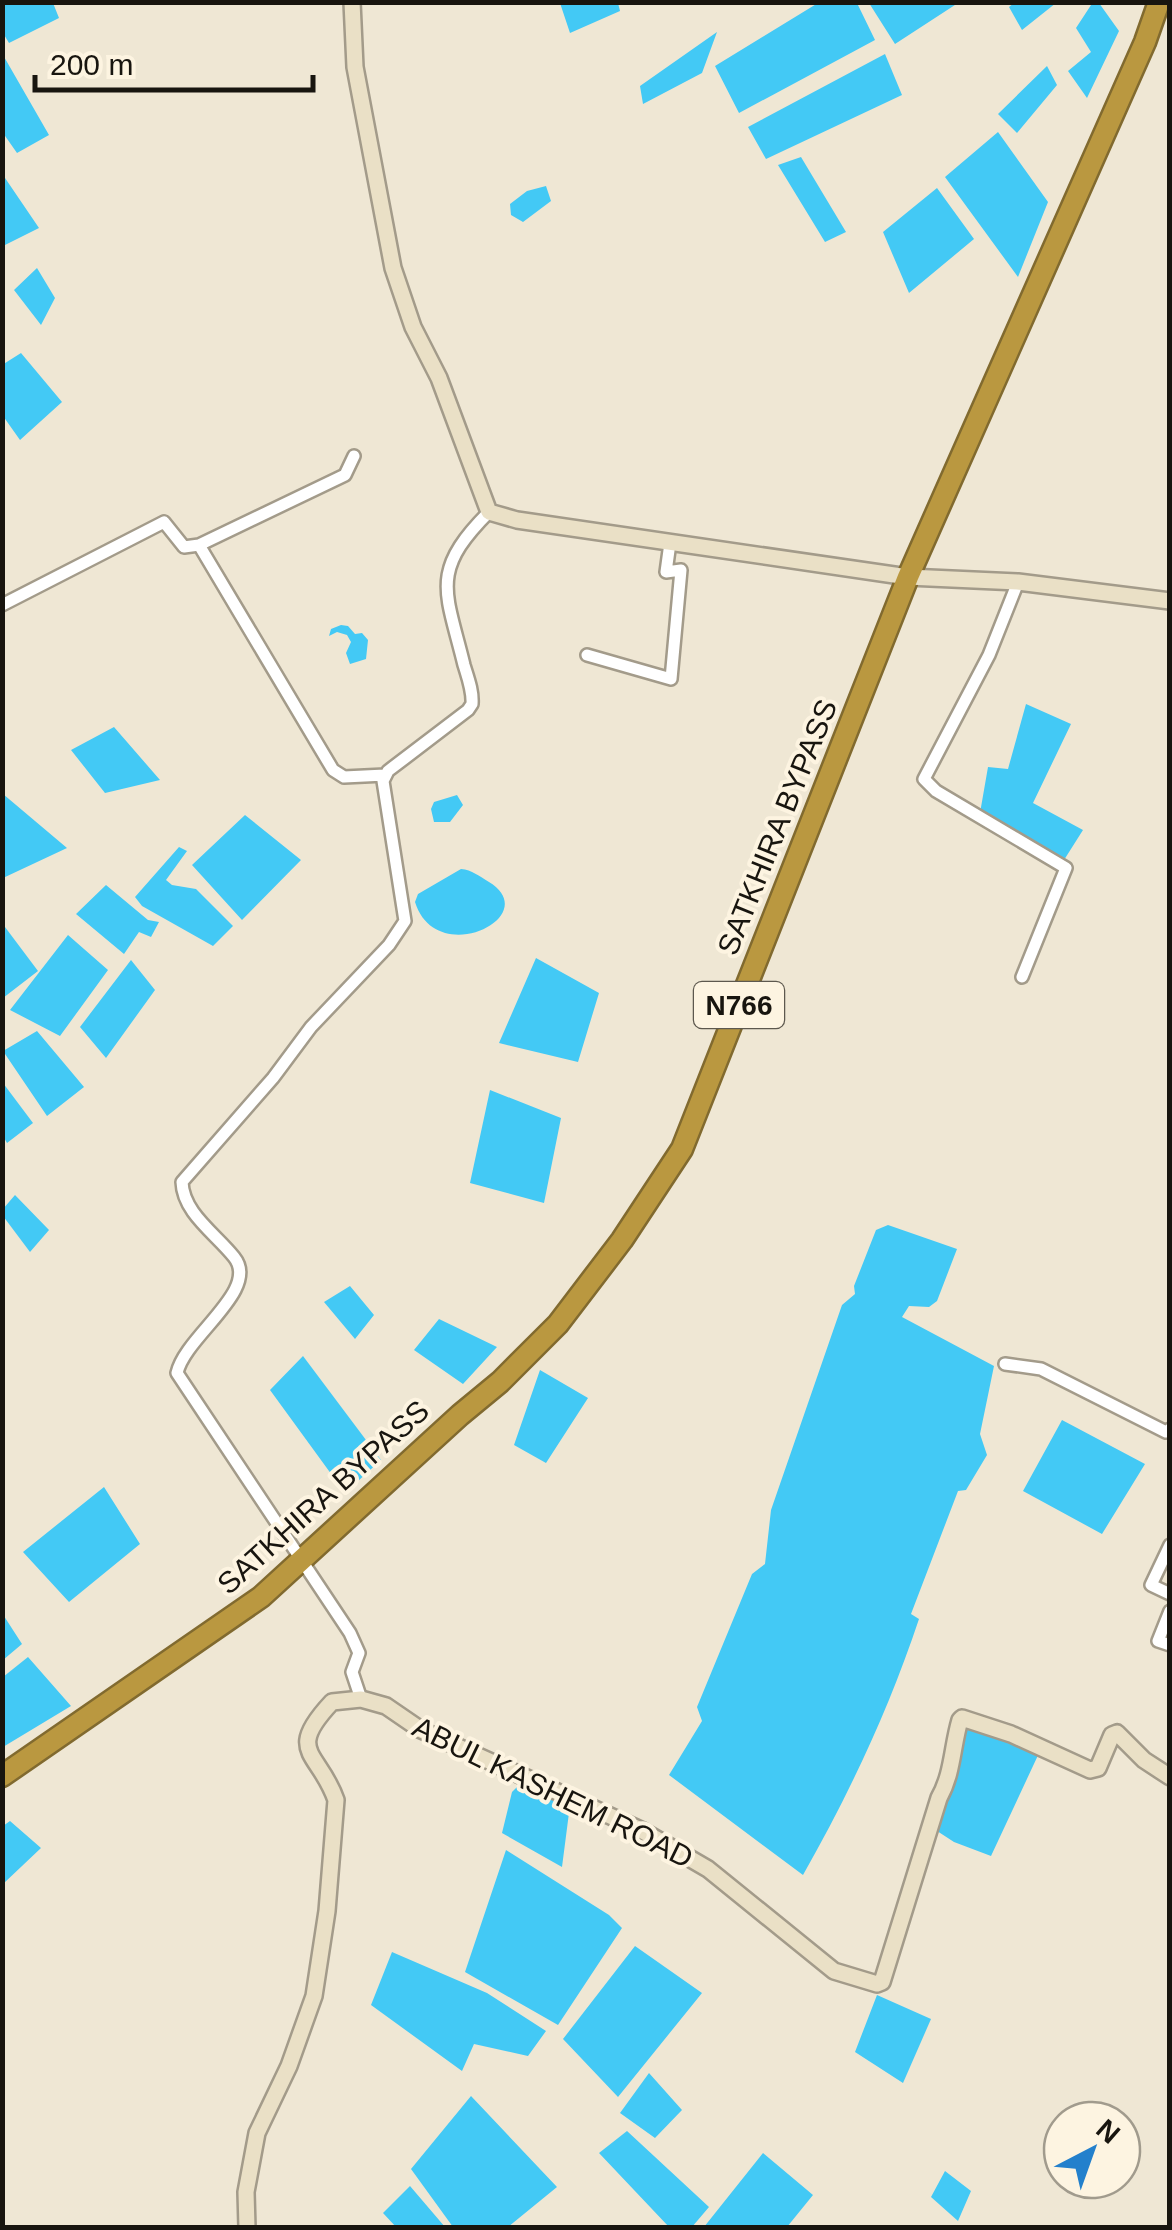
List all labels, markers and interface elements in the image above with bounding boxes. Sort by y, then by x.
scale bar [35,30,312,92]
text: 200 m [50,48,133,81]
street label: SATKHIRA BYPASS [711,695,843,959]
road number: N766 [694,982,784,1028]
street label: SATKHIRA BYPASS [211,1394,435,1600]
street label: ABUL KASHEM ROAD [408,1710,698,1874]
north arrow [1042,2100,1142,2200]
text: N [1090,2113,1126,2150]

